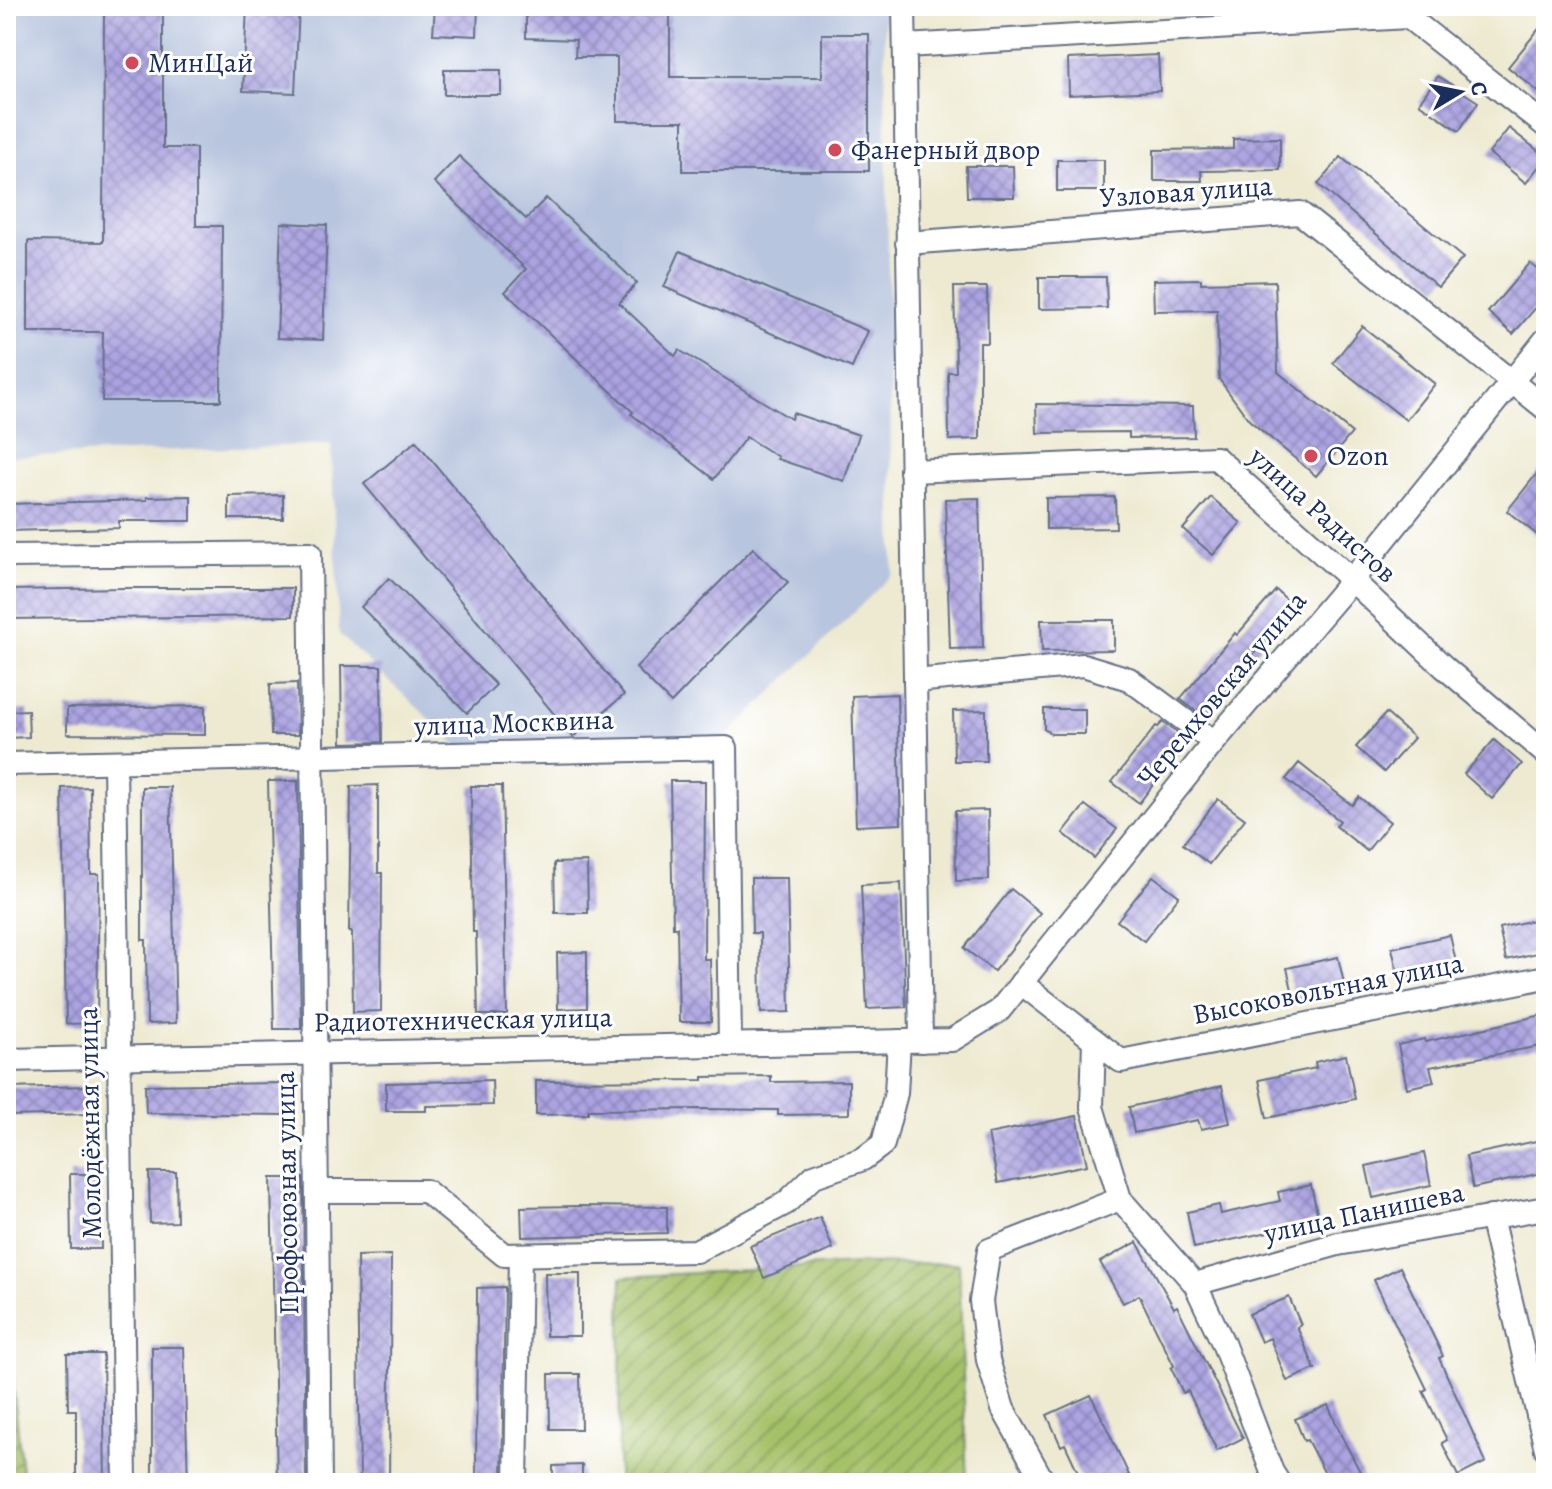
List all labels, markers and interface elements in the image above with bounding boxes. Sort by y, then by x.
place label: МинЦай [148,44,253,82]
north arrow [1420,52,1500,132]
marker: МинЦай [123,54,141,72]
text: С [1463,79,1495,98]
place label: Фанерный двор [851,131,1040,169]
marker: Фанерный двор [826,141,844,159]
street label: Узловая улица [1098,167,1274,217]
place label: Ozon [1327,437,1389,475]
street label: улица Радистов [1240,438,1405,592]
marker: Ozon [1302,447,1320,465]
street label: Черемховская улица [1129,583,1315,795]
street label: улица Москвина [412,701,615,746]
street label: Высоковольтная улица [1189,944,1467,1034]
street label: Радиотехническая улица [313,998,613,1042]
street label: Молодёжная улица [69,1007,111,1239]
street label: Профсоюзная улица [266,1071,308,1315]
street label: улица Панишева [1259,1173,1468,1253]

